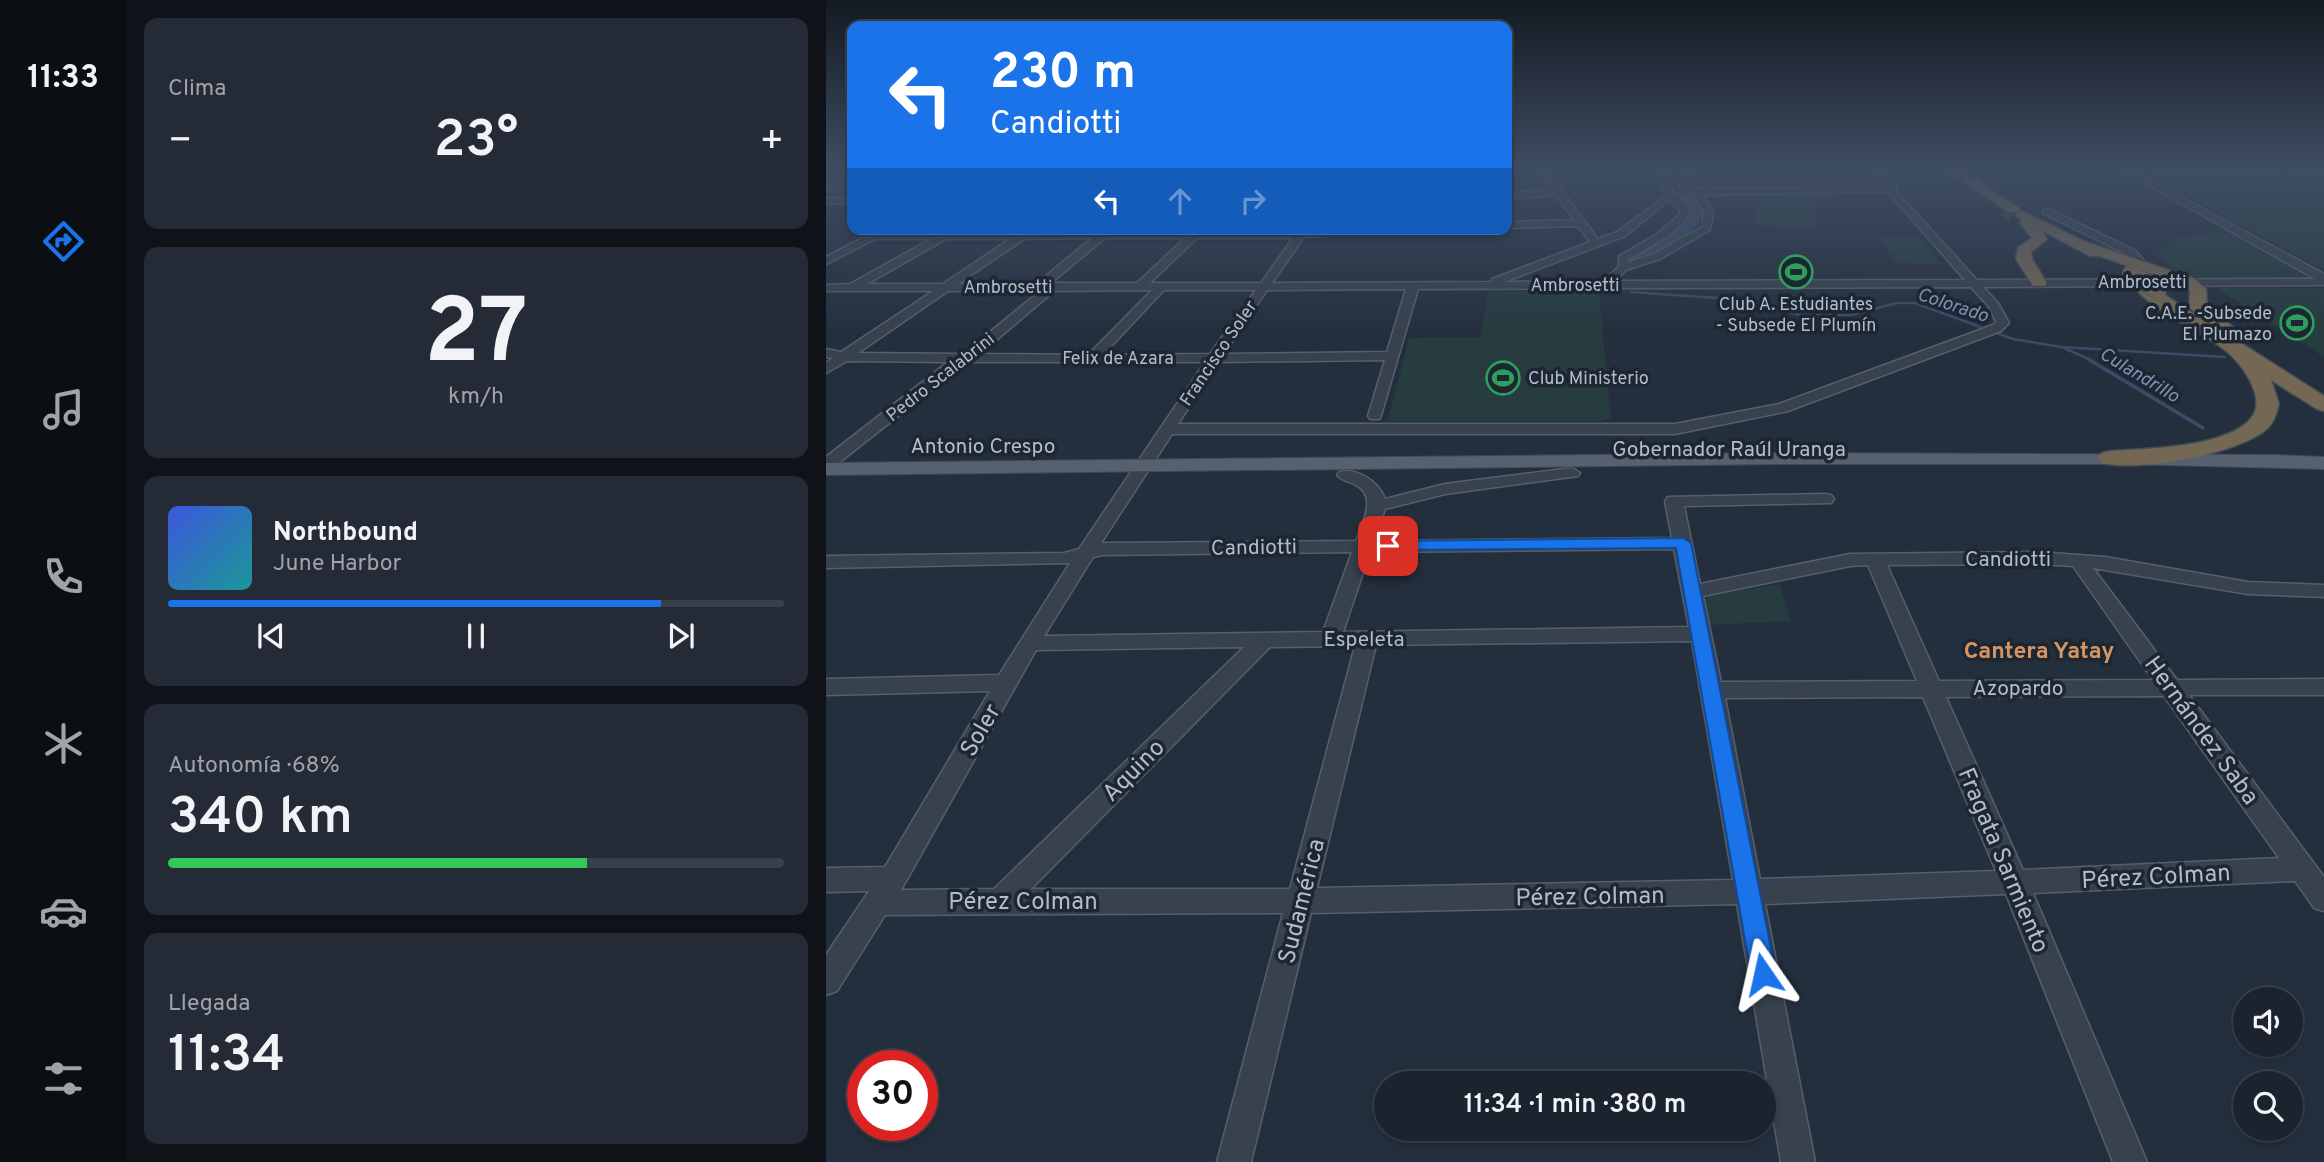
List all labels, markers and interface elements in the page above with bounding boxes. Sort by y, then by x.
text: 230 m [990,44,1136,106]
icon: left [875,49,966,140]
text: 11:33 [27,59,99,99]
text: Clima [168,75,226,104]
text: Candiotti [990,105,1121,145]
text: 23° [434,109,518,175]
text: − [168,118,193,167]
text: + [759,118,784,167]
icon: left [1088,182,1126,220]
icon: ahead [1161,182,1199,220]
icon: right [1234,182,1272,220]
icon: directions [39,217,88,266]
sports icon: Club A. Estudiantes - Subsede El Plumín [1777,253,1815,291]
street label: Ambrosetti [2097,272,2187,295]
street label: Ambrosetti [1530,275,1620,298]
street label: Ambrosetti [963,277,1053,300]
text: 27 [424,280,528,395]
water label: Colorado [1914,283,1992,329]
place label: Club A. Estudiantes - Subsede El Plumín [1716,294,1876,338]
street label: Francisco Soler [1175,296,1263,411]
place label: C.A.E. -Subsede El Plumazo [2145,303,2272,347]
sports icon: C.A.E. -Subsede El Plumazo [2278,304,2316,342]
street label: Pedro Scalabrini [882,329,1000,428]
water label: Culandrillo [2095,342,2184,409]
street label: Felix de Azara [1062,348,1174,371]
sports icon: Club Ministerio [1484,359,1522,397]
place label: Club Ministerio [1528,368,1649,391]
text: km/h [448,383,504,412]
icon: music [39,385,88,434]
street label: Antonio Crespo [910,434,1056,461]
street label: Gobernador Raúl Uranga [1612,437,1846,464]
pin [1358,516,1418,576]
text: Northbound [273,517,418,550]
icon: arrive [1369,527,1407,565]
street label: Candiotti [1211,534,1297,563]
street label: Candiotti [1965,547,2051,574]
text: June Harbor [273,550,401,579]
icon: phone [39,552,88,601]
icon: previous [252,617,290,655]
icon: pause [457,617,495,655]
icon: next [662,617,700,655]
street label: Espeleta [1324,627,1404,654]
district label: Cantera Yatay [1964,638,2114,667]
street label: Hernández Saba [2136,651,2264,811]
street label: Azopardo [1973,676,2063,703]
street label: Soler [955,699,1009,763]
icon: climate [39,719,88,768]
street label: Aquino [1097,734,1172,809]
text: Autonomía · 68% [168,752,340,781]
street label: Fragata Sarmiento [1950,764,2055,958]
text: 340 km [168,786,353,852]
street label: Sudamérica [1273,836,1333,967]
street label: Pérez Colman [2081,859,2232,897]
street label: Pérez Colman [1515,882,1665,914]
icon: car [39,887,88,936]
street label: Pérez Colman [948,888,1098,918]
position arrow [1726,937,1800,1011]
map controls [2233,987,2303,1141]
button: sound [2233,987,2303,1057]
text: Llegada [168,990,250,1019]
text: 11:34 [168,1024,285,1090]
speed limit sign: 30 [847,1050,938,1141]
icon: filters [39,1054,88,1103]
button: search [2233,1071,2303,1141]
text: 11:34 · 1 min · 380 m [1464,1089,1686,1122]

